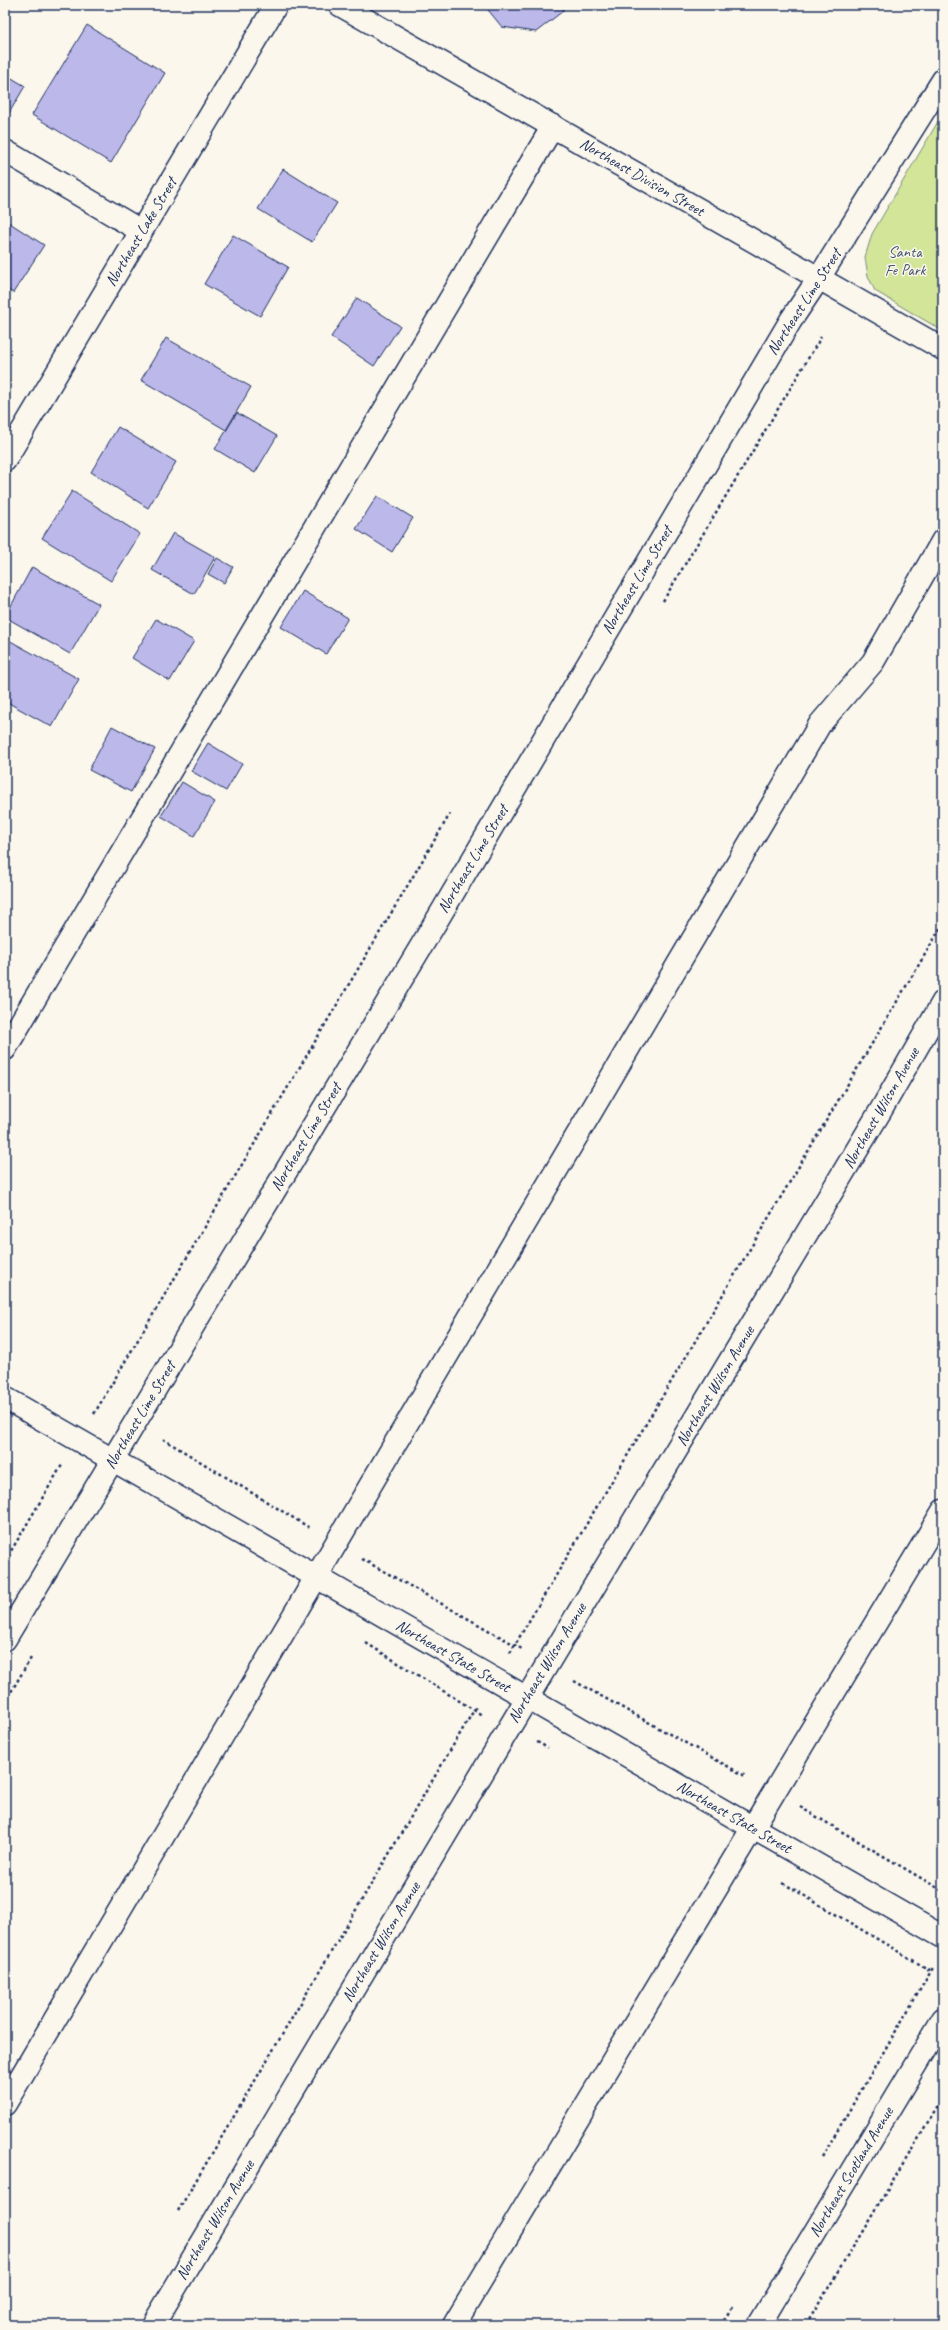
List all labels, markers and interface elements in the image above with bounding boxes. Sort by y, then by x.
street label: Northeast Division Street [576,133,709,222]
street label: Northeast Lake Street [101,172,183,290]
park label: Santa Fe Park [885,242,927,280]
street label: Northeast Lime Street [762,243,847,359]
street label: Northeast Lime Street [597,520,679,638]
street label: Northeast Lime Street [433,799,515,917]
street label: Northeast Wilson Avenue [838,1042,925,1172]
street label: Northeast Lime Street [266,1077,348,1195]
street label: Northeast Wilson Avenue [671,1321,760,1450]
street label: Northeast Lime Street [100,1355,182,1473]
street label: Northeast Wilson Avenue [503,1598,592,1727]
street label: Northeast State Street [392,1615,515,1698]
street label: Northeast State Street [673,1776,796,1859]
street label: Northeast Wilson Avenue [337,1877,426,2006]
street label: Northeast Scotland Avenue [804,2102,899,2241]
street label: Northeast Wilson Avenue [171,2155,260,2284]

